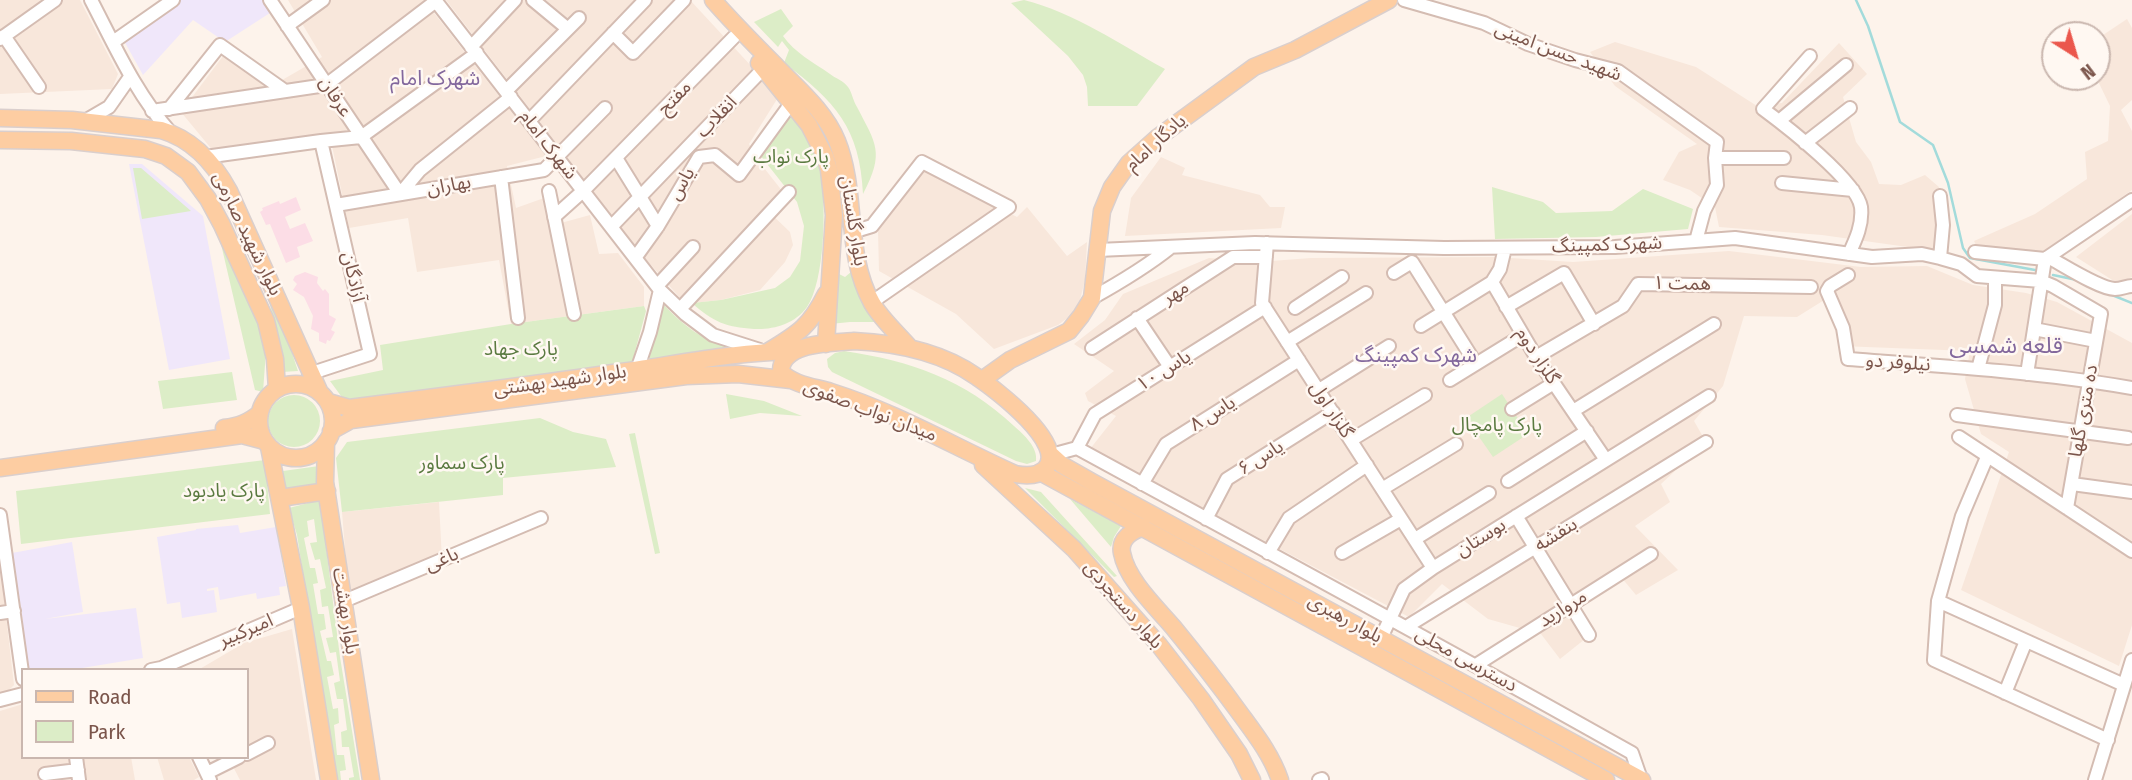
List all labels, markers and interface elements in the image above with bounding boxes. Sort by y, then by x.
street label: شهید حسن امینی [1491,17,1625,87]
north arrow [2041,21,2111,91]
text: N [2076,59,2099,84]
district label: شهرک امام [390,66,480,92]
street label: عرفان [314,73,356,121]
street label: مفتح [653,76,697,120]
street label: انقلاب [692,91,742,143]
street label: شهرک امام [514,106,582,184]
street label: یادگار امام [1121,110,1191,176]
park label: پارک نواب [753,147,829,169]
street label: یاس [664,163,700,205]
street label: بلوار شهید صارمی [207,168,287,300]
street label: بهاران [425,171,473,201]
street label: بلوار گلستان [835,174,871,268]
street label: شهرک کمپینگ [1551,232,1663,258]
street label: آزادگان [336,250,370,304]
street label: همت ۱ [1653,272,1711,296]
street label: مهر [1158,276,1194,310]
street label: گلزار دوم [1510,323,1564,389]
district label: قلعه شمسی [1949,333,2063,361]
park label: پارک جهاد [484,339,558,361]
district label: شهرک کمپینگ [1355,343,1477,369]
street label: یاس ۱۰ [1132,345,1196,397]
street label: نیلوفر دو [1865,349,1931,377]
street label: بلوار شهید بهشتی [492,360,628,402]
street label: ده متری گلها [2065,363,2103,459]
street label: میدان نواب صفوی [800,375,940,447]
street label: گلزار اول [1304,377,1358,443]
street label: یاس ۸ [1186,391,1240,437]
park label: پارک پامچال [1452,415,1542,437]
street label: یاس ۶ [1234,435,1288,481]
park label: پارک سماور [419,453,505,475]
park label: پارک یادبود [183,481,265,503]
street label: بنفشه [1530,513,1582,557]
street label: بوستان [1452,514,1510,562]
street label: باغی [422,543,462,577]
street label: بلوار دستجردی [1079,556,1167,654]
street label: بلوار بهشت [327,566,363,656]
street label: مروارید [1535,585,1591,633]
street label: بلوار رهبری [1304,589,1386,649]
street label: امیرکبیر [215,609,277,653]
street label: دسترسی محلی [1411,623,1521,697]
legend [21,668,248,759]
text: Road [88,684,132,710]
text: Park [88,719,125,745]

